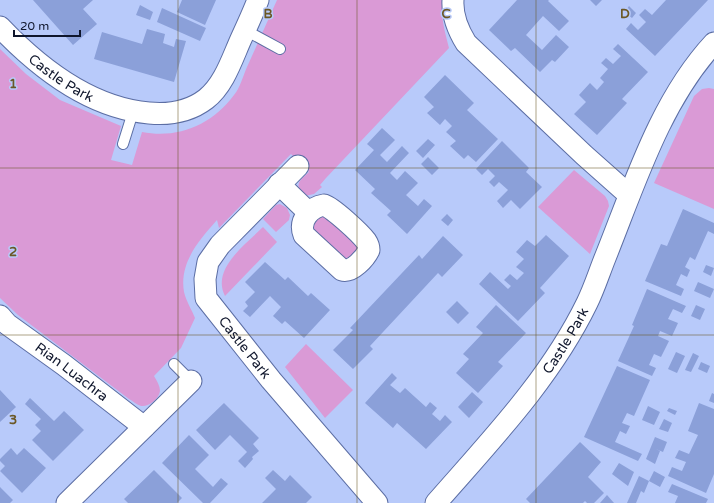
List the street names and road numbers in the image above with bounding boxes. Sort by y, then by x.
street label: Castle Park [25,50,97,106]
street label: Castle Park [539,304,592,377]
street label: Castle Park [215,313,275,382]
street label: Rian Luachra [32,339,111,405]

